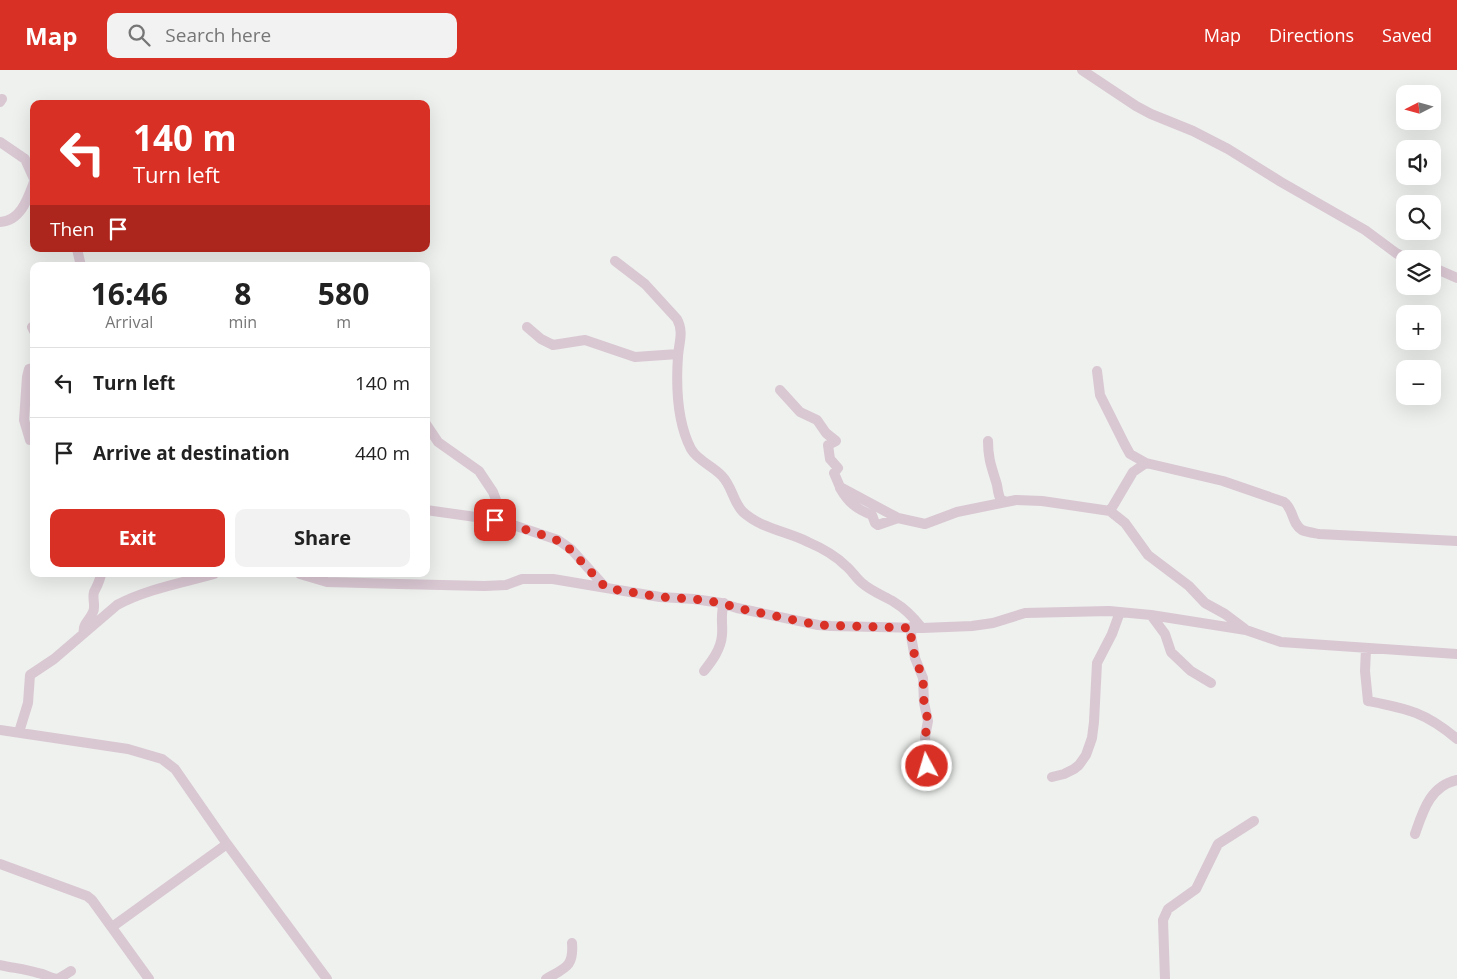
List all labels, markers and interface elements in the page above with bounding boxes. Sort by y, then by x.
search box [107,13,457,58]
text: Map [25,19,77,52]
icon: search [125,21,153,49]
text: Search here [165,22,271,48]
text: Map [1204,23,1241,47]
text: Directions [1269,23,1354,47]
text: Saved [1382,23,1432,47]
north arrow [1396,85,1441,130]
map controls [1396,85,1441,405]
text: 140 m [133,114,237,161]
icon: left [50,120,115,185]
button: sound [1396,140,1441,185]
text: Turn left [133,159,220,189]
button: search [1396,195,1441,240]
icon: arrive [104,215,132,243]
text: Then [50,216,94,242]
button: layers [1396,250,1441,295]
text: 16:46 [91,273,168,314]
text: 8 [234,273,251,314]
text: 580 [318,273,369,314]
button: + [1396,305,1441,350]
text: Arrival [105,311,153,333]
text: min [229,311,257,333]
text: m [336,311,351,333]
button: − [1396,360,1441,405]
icon: left [50,369,78,397]
text: Turn left [93,370,175,396]
text: 140 m [355,370,410,396]
icon: arrive [50,439,78,467]
text: Arrive at destination [93,440,290,466]
text: 440 m [355,440,410,466]
pin [474,499,516,541]
icon: arrive [481,506,509,534]
button: Exit [50,509,225,567]
button: Share [235,509,410,567]
position arrow [900,739,952,791]

